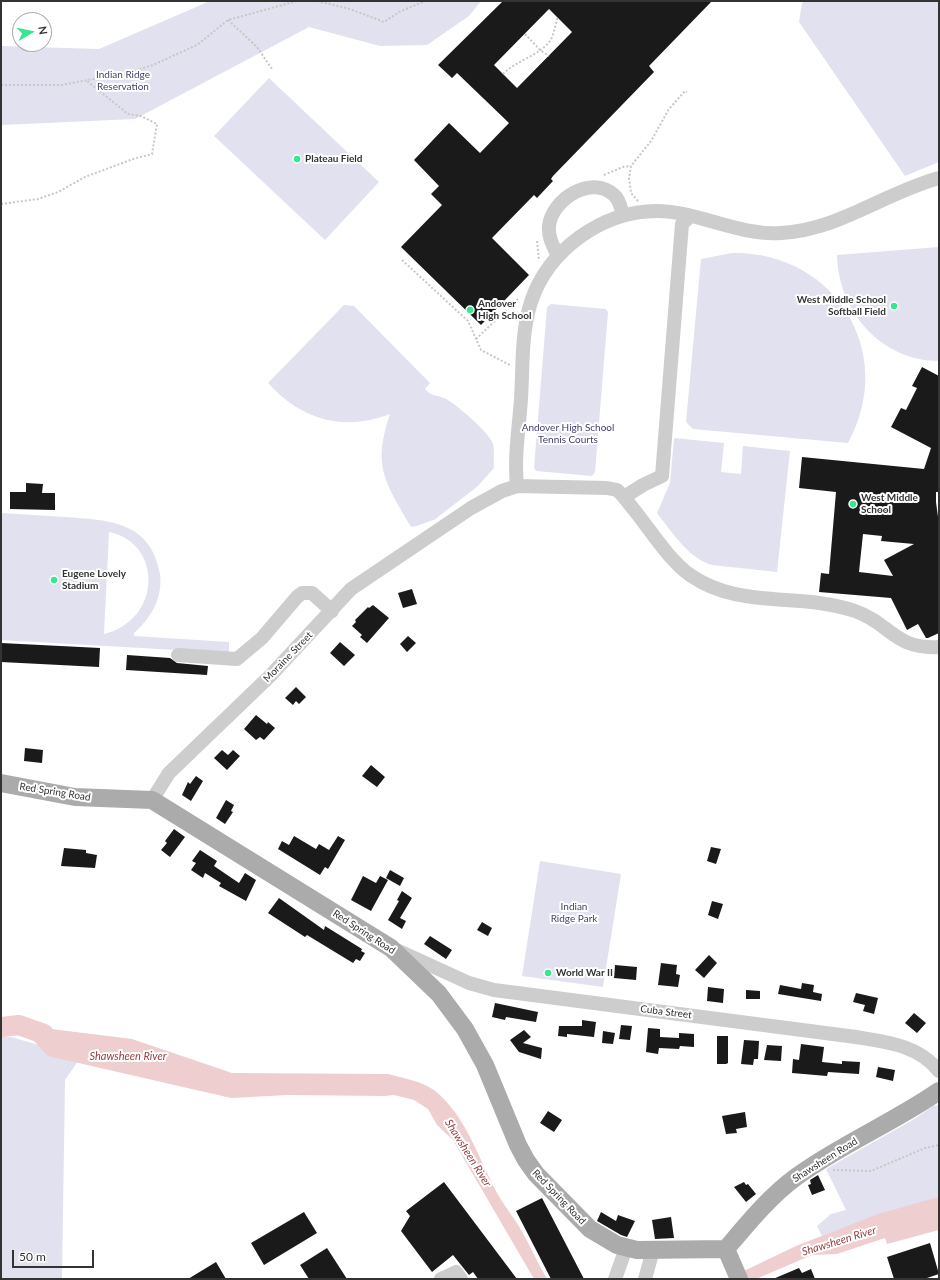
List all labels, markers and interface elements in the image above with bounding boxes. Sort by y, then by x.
north arrow [12,12,52,52]
text: N [36,25,50,35]
park label: Indian Ridge Reservation [96,69,150,92]
place label: Plateau Field [305,153,363,165]
marker: Plateau Field [292,154,302,164]
place label: West Middle School Softball Field [797,294,886,318]
place label: Andover High School [478,298,531,322]
marker: West Middle School Softball Field [889,301,899,311]
marker: Andover High School [465,305,475,315]
park label: Andover High School Tennis Courts [522,422,614,446]
place label: West Middle School [861,492,918,516]
marker: West Middle School [848,499,858,509]
place label: Eugene Lovely Stadium [62,568,126,592]
marker: Eugene Lovely Stadium [49,575,59,585]
street label: Moraine Street [261,629,315,685]
street label: Red Spring Road [19,780,91,804]
park label: Indian Ridge Park [551,901,597,924]
street label: Red Spring Road [331,907,397,957]
place label: World War II [556,967,613,979]
marker: World War II [543,968,553,978]
street label: Cuba Street [640,1003,692,1021]
water label: Shawsheen River [89,1049,167,1063]
water label: Shawsheen River [442,1117,494,1189]
street label: Shawsheen Road [790,1135,860,1185]
street label: Red Spring Road [530,1167,588,1227]
water label: Shawsheen River [800,1223,878,1259]
scale bar [14,1242,96,1268]
text: 50 m [19,1249,46,1264]

